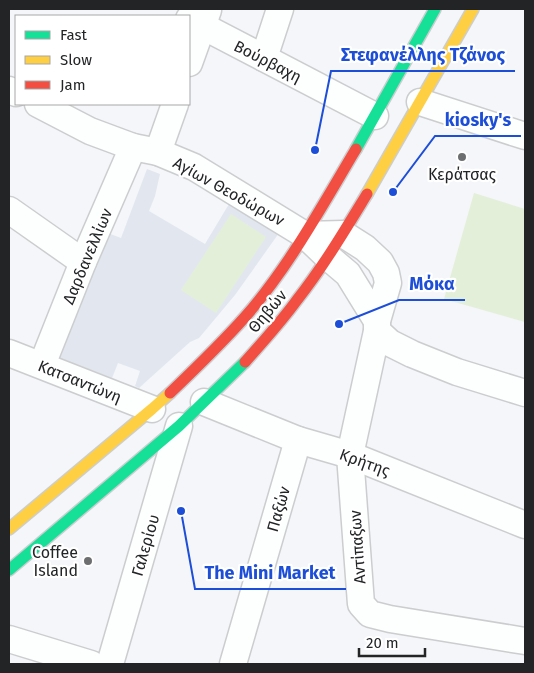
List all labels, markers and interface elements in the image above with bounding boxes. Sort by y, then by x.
legend [15,15,190,105]
text: Fast [60,26,87,44]
street label: Βούρβαχη [231,36,305,87]
callout: Στεφανέλλης Τζάνος [331,38,515,71]
text: Στεφανέλλης Τζάνος [341,44,505,66]
text: Slow [60,51,92,69]
text: Jam [60,76,86,94]
callout: kiosky's [435,103,521,136]
text: kiosky's [445,109,511,131]
marker: Κεράτσας [456,151,468,163]
street label: Αγίων Θεοδώρων [170,153,288,230]
place label: Κεράτσας [428,165,497,184]
street label: Δαρδανελλίων [59,205,116,307]
callout: Μόκα [399,267,465,300]
text: Μόκα [409,273,455,295]
street label: Θηβών [244,286,291,337]
street label: Κατσαντώνη [35,356,124,407]
street label: Κρήτης [337,445,393,481]
street label: Παξών [263,484,294,534]
street label: Αντίπαξων [345,509,370,584]
street label: Γαλερίου [128,512,163,578]
place label: Coffee Island [32,543,78,580]
marker: Coffee Island [82,555,94,567]
callout: The Mini Market [195,556,346,589]
text: The Mini Market [204,562,337,584]
scale bar [359,626,425,658]
text: 20 m [366,634,399,652]

